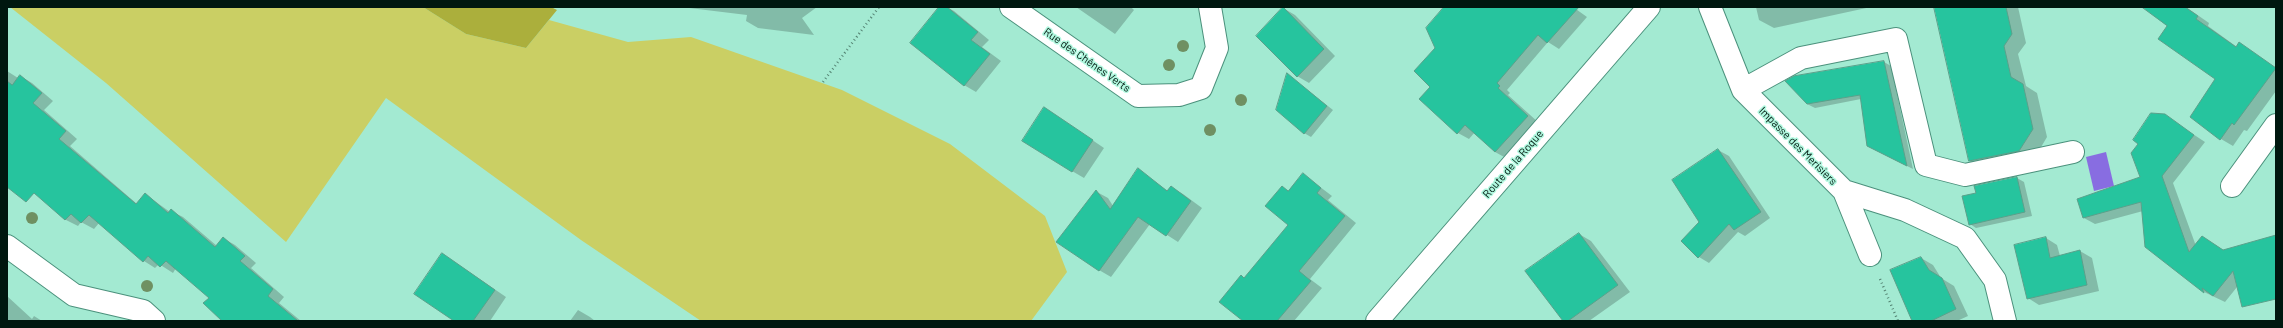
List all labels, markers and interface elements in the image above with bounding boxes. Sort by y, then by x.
street label: Rue des Chênes Verts [1041,25,1133,95]
street label: Impasse des Merisiers [1756,104,1840,188]
street label: Route de la Roque [1480,127,1546,201]

